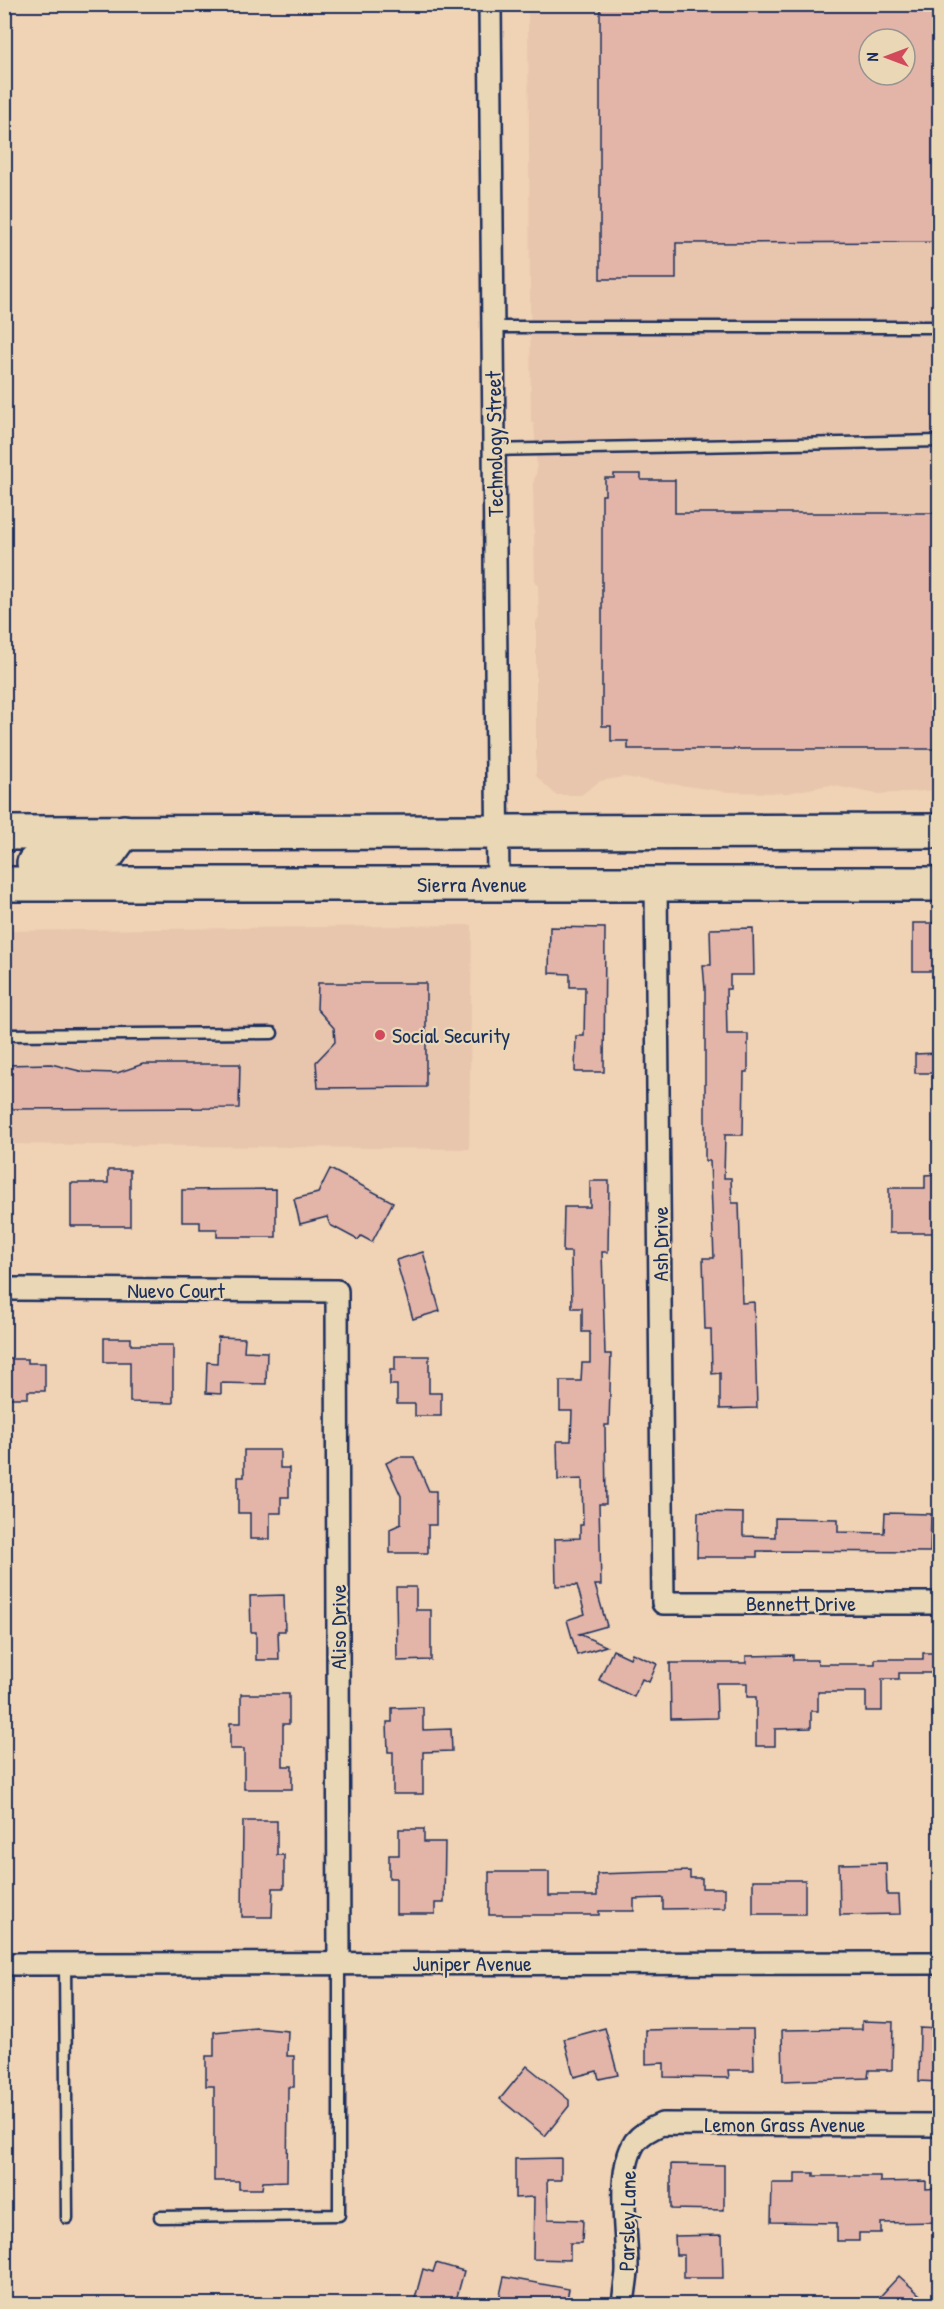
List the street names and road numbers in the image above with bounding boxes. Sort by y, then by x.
street label: Technology Street [478,370,510,517]
street label: Sierra Avenue [417,869,527,899]
street label: Ash Drive [645,1206,675,1281]
street label: Nuevo Court [127,1275,225,1305]
street label: Aliso Drive [323,1584,353,1670]
street label: Bennett Drive [746,1588,856,1618]
street label: Juniper Avenue [412,1948,532,1978]
street label: Lemon Grass Avenue [704,2109,866,2139]
street label: Parsley Lane [611,2170,643,2272]

